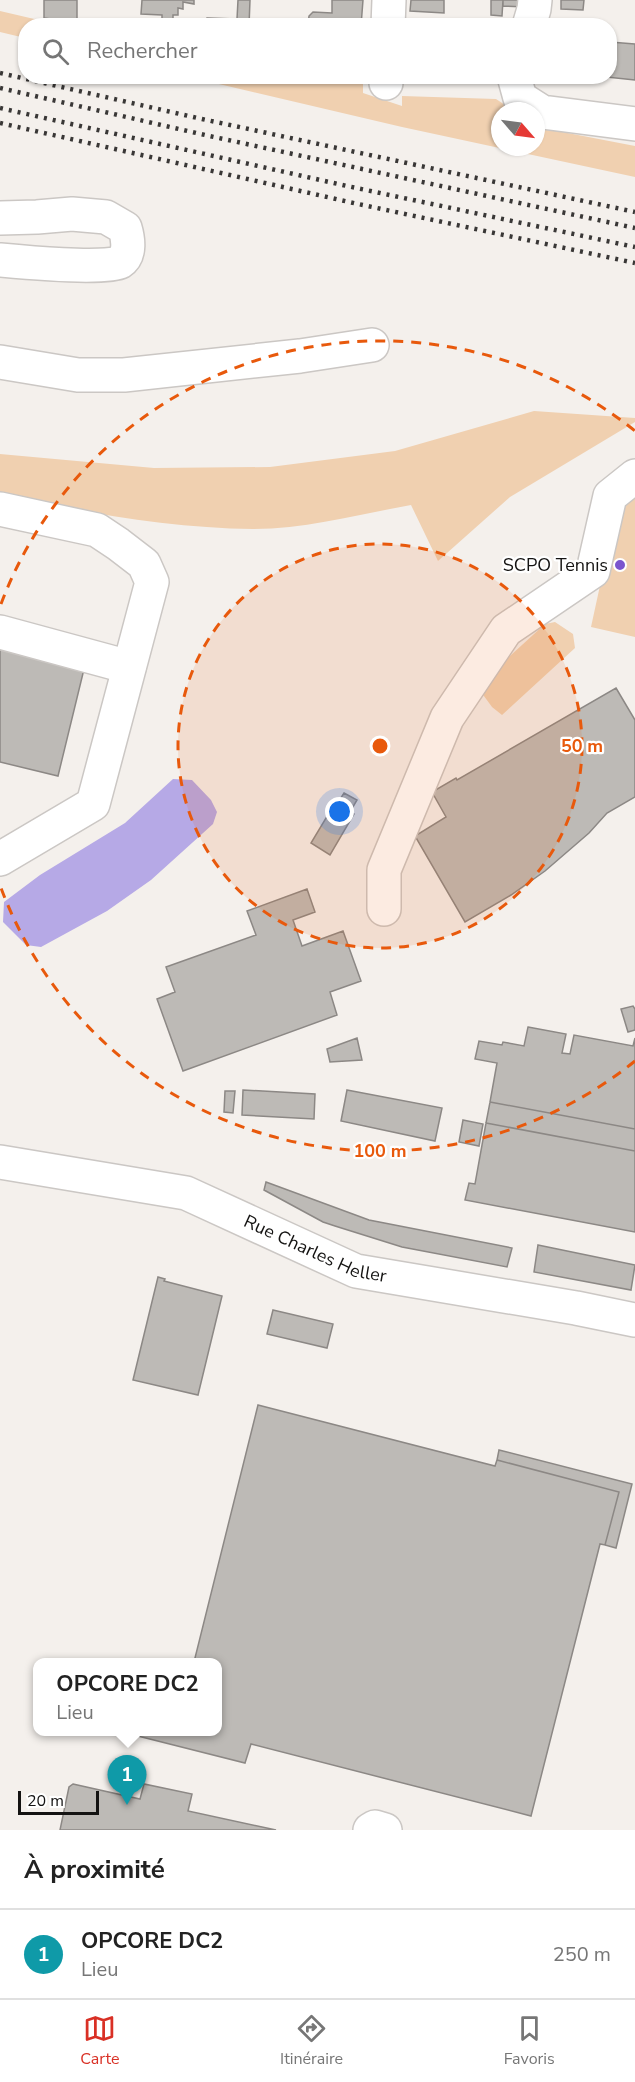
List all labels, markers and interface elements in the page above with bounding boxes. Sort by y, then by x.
search box [18,18,617,84]
icon: search [39,35,72,68]
text: Rechercher [87,36,198,66]
north arrow [491,102,545,156]
place label: SCPO Tennis [503,553,608,577]
marker: SCPO Tennis [613,558,627,572]
text: 50 m [561,734,603,758]
centre of rings [370,736,390,756]
your location [325,797,354,826]
text: 100 m [353,1139,407,1163]
street label: Rue Charles Heller [240,1209,389,1288]
popup [33,1658,222,1736]
text: OPCORE DC2 [56,1669,199,1699]
text: Lieu [56,1699,94,1726]
pin: 1 [108,1756,146,1805]
scale bar [18,1788,99,1816]
text: 20 m [27,1790,64,1812]
text: À proximité [24,1852,165,1887]
text: OPCORE DC2 [81,1926,223,1956]
text: 1 [38,1941,50,1968]
text: 250 m [553,1941,611,1968]
text: Lieu [81,1956,118,1983]
tab: Carte [80,2012,119,2070]
tab: Itinéraire [280,2012,343,2070]
tab: Favoris [504,2012,555,2070]

